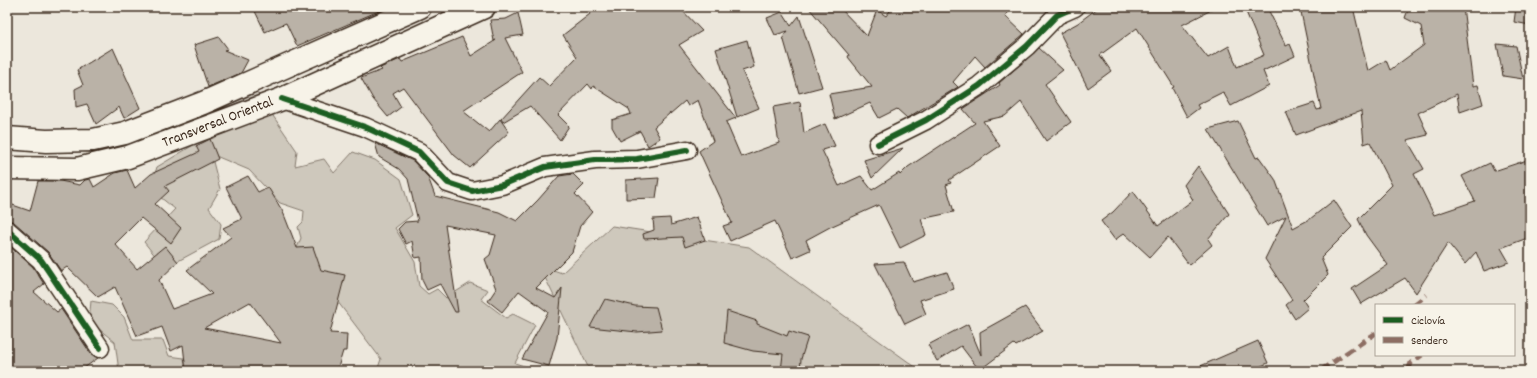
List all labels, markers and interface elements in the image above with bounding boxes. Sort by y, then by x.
street label: Transversal Oriental [159,92,277,154]
legend [1375,304,1515,356]
text: Ciclovía [1411,313,1445,330]
text: Sendero [1411,333,1448,350]

